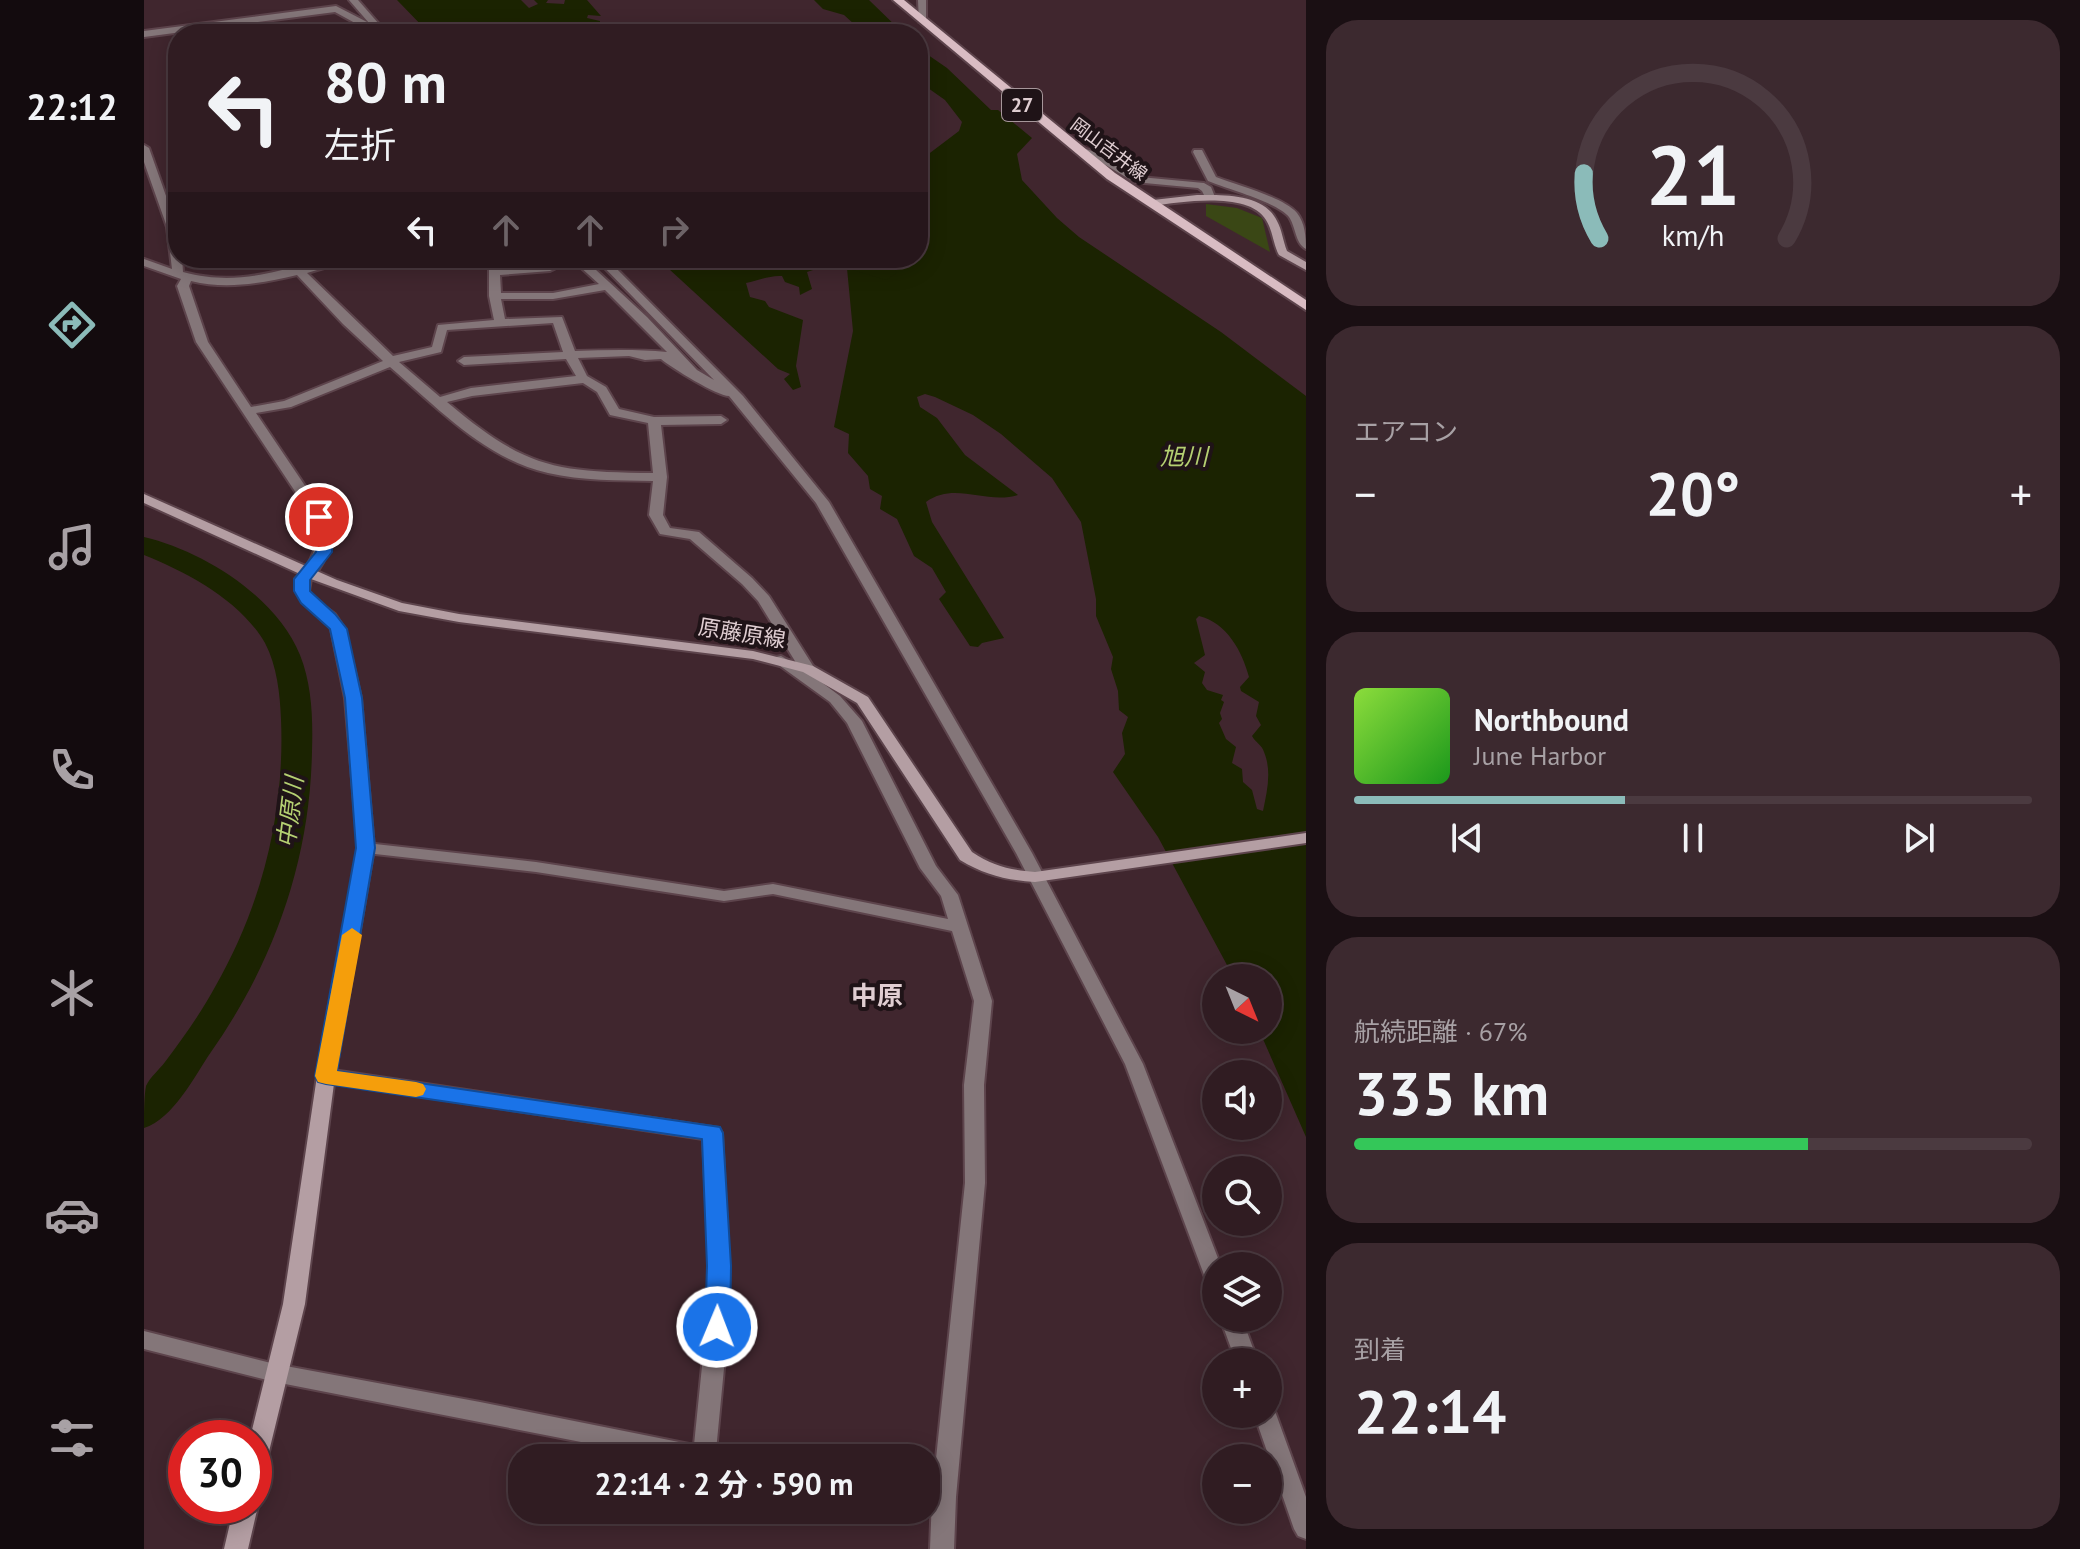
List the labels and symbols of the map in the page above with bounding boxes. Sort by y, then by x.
road number: 27 [1002,89,1042,121]
street label: 岡山吉井線 [1066,113,1152,185]
water label: 旭川 [1160,441,1211,472]
pin [285,483,353,551]
street label: 原藤原線 [696,612,788,654]
water label: 中原川 [270,771,310,850]
north arrow [1202,964,1282,1044]
district label: 中原 [851,979,903,1012]
position arrow [675,1285,759,1369]
speed limit sign: 30 [168,1420,272,1524]

